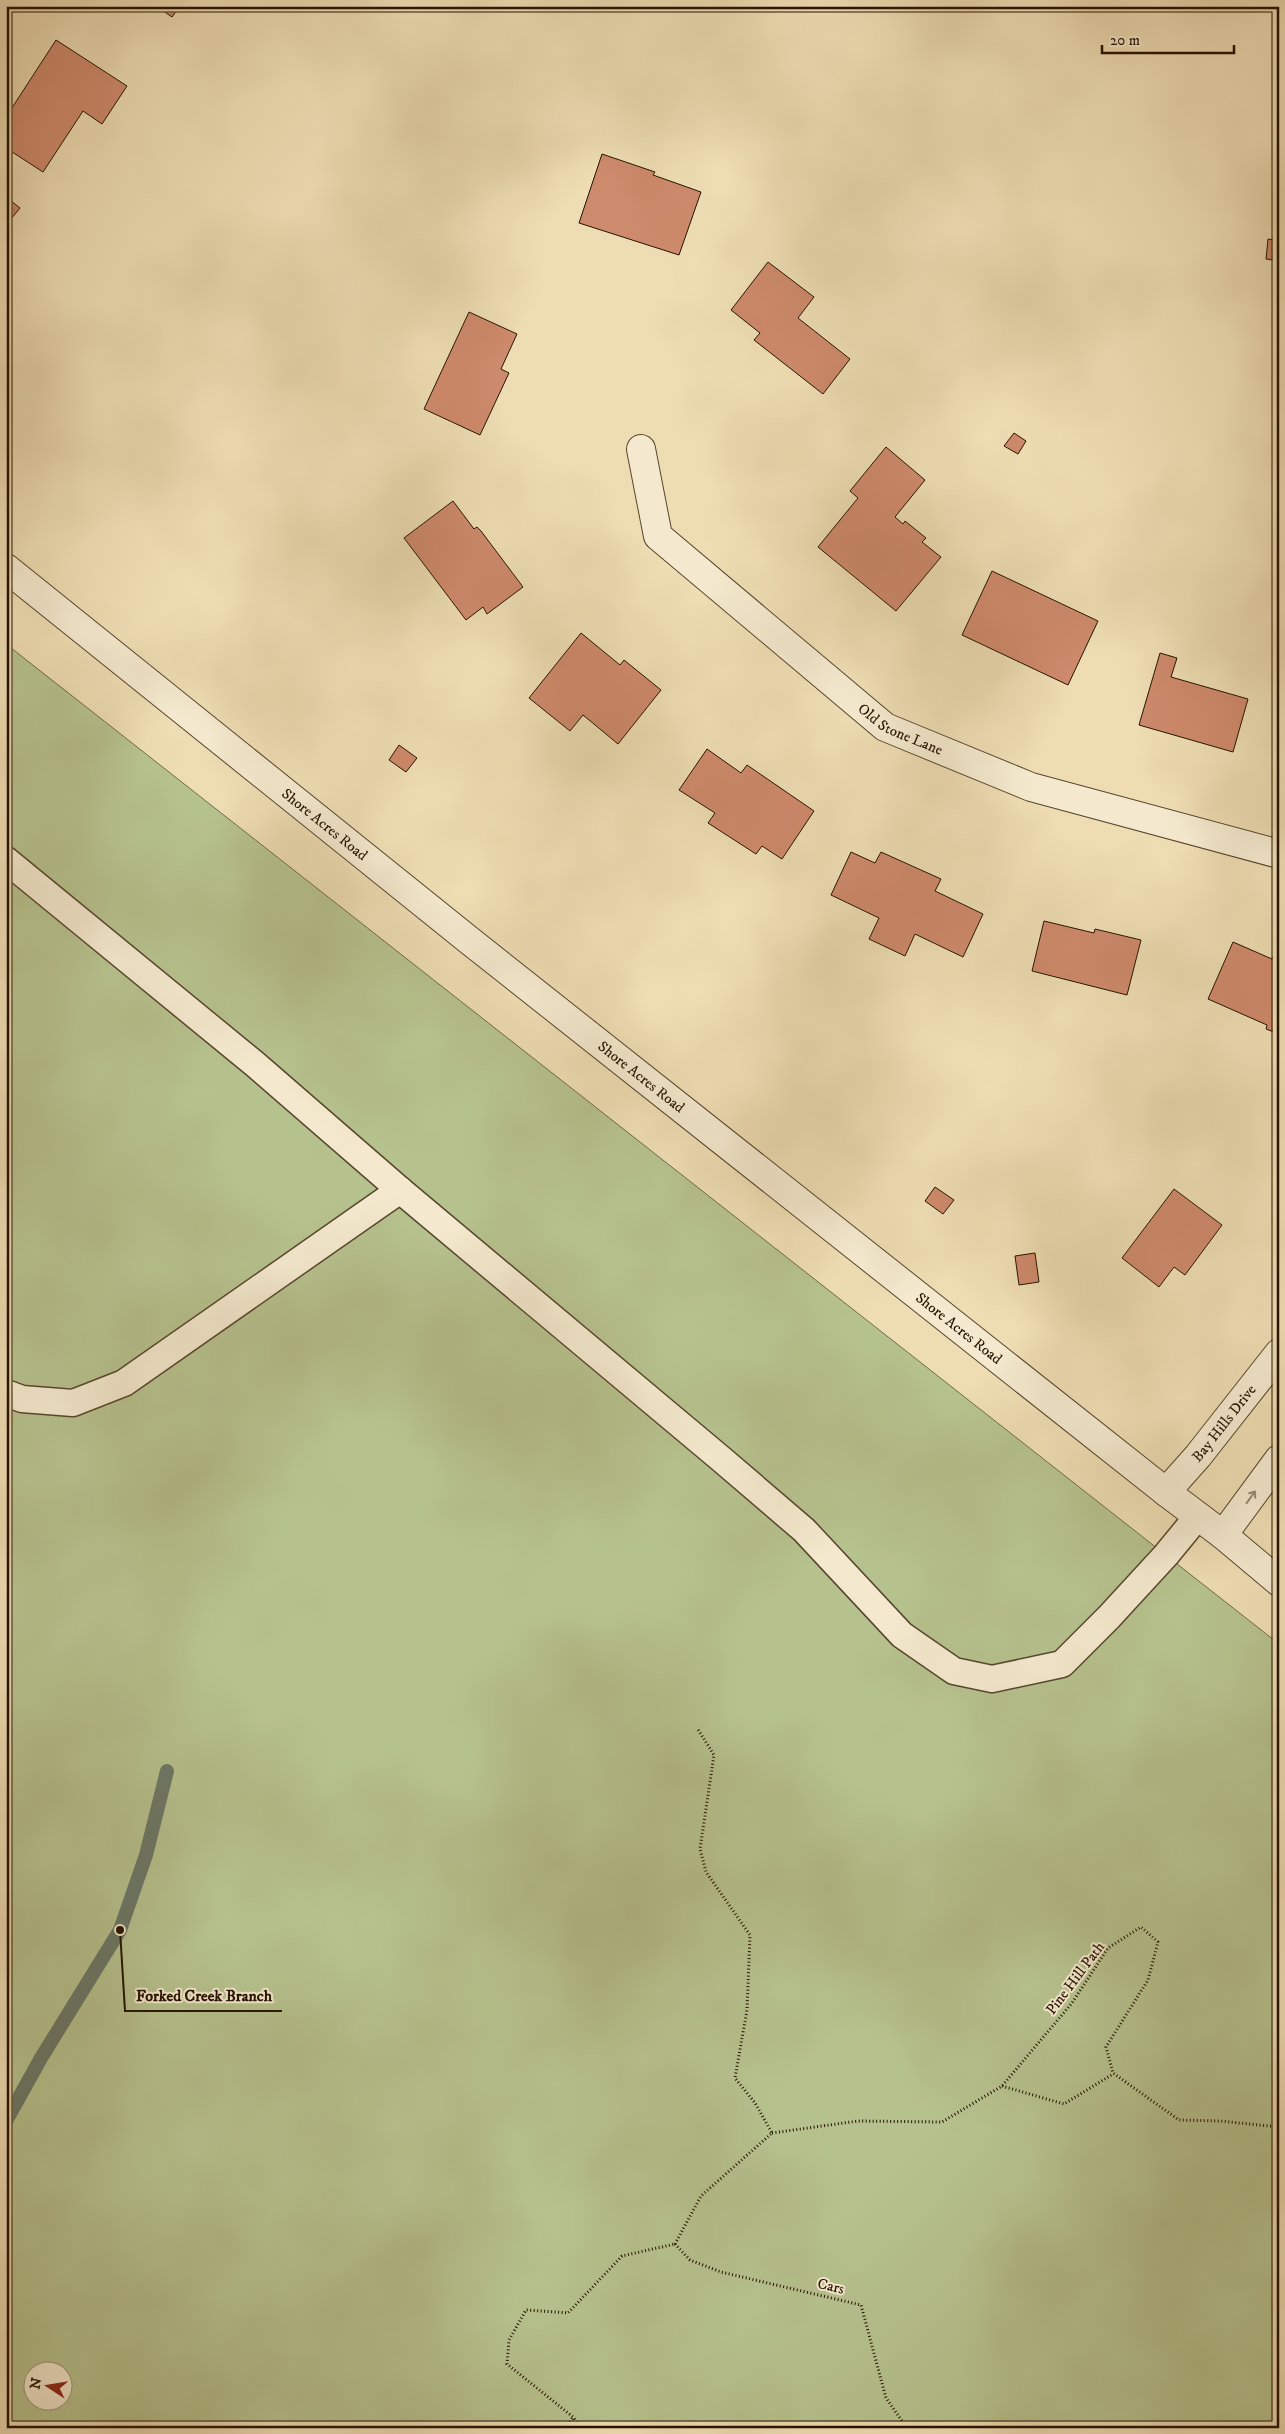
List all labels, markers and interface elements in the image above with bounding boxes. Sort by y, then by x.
scale bar [1102,22,1235,54]
text: 20 m [1110,31,1140,50]
street label: Old Stone Lane [854,699,946,760]
street label: Shore Acres Road [278,784,372,865]
street label: Shore Acres Road [594,1037,689,1118]
street label: Shore Acres Road [912,1288,1006,1369]
street label: Bay Hills Drive [1188,1381,1261,1466]
one-way arrow [1246,1490,1256,1504]
street label: Pine Hill Path [1042,1938,1109,2018]
callout: Forked Creek Branch [125,1980,282,2011]
text: Forked Creek Branch [136,1986,273,2006]
street label: Cars [816,2274,846,2299]
north arrow [22,2362,72,2412]
text: N [26,2376,46,2391]

